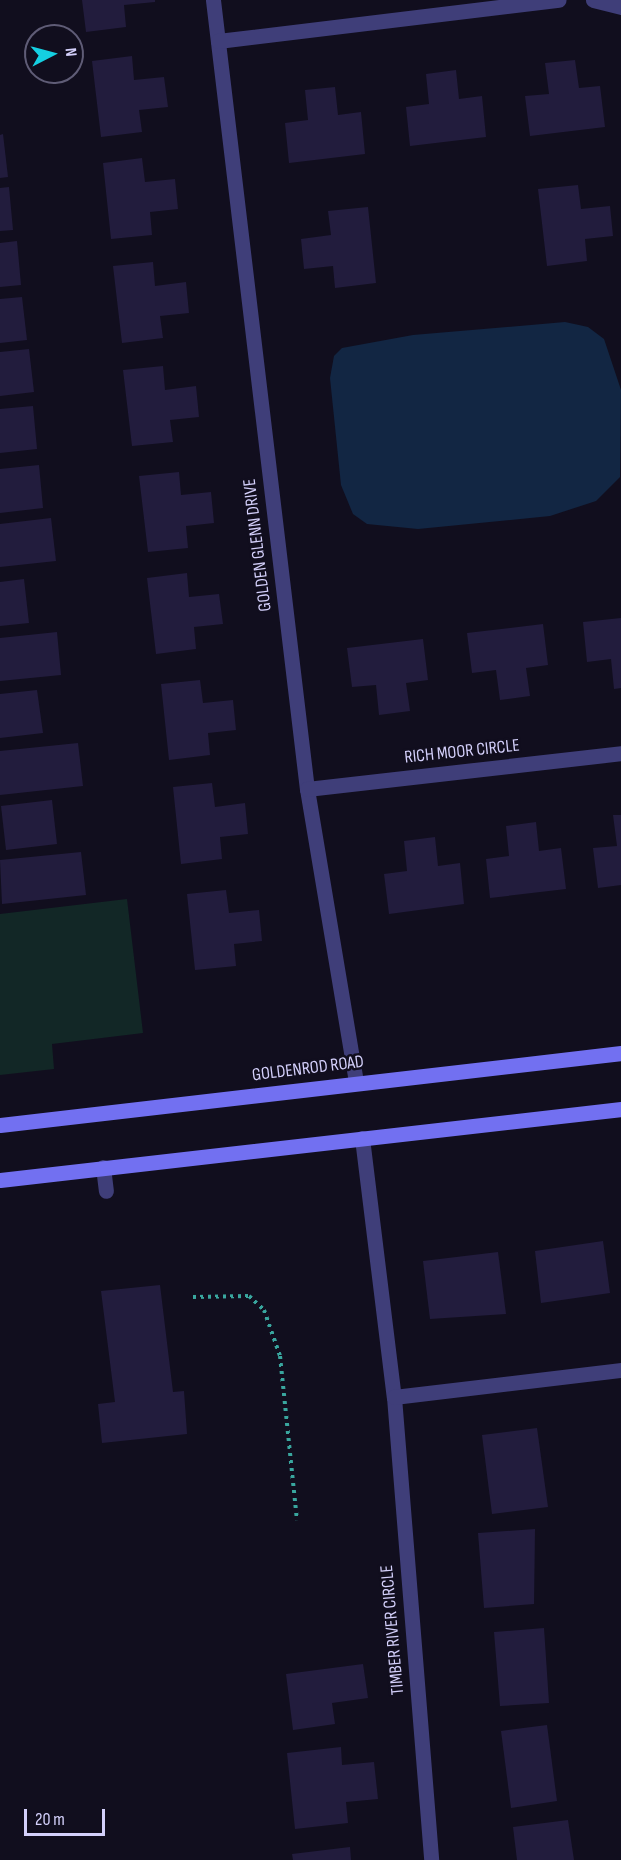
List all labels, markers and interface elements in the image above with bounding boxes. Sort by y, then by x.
north arrow [24,24,84,84]
text: N [61,47,80,58]
street label: GOLDEN GLENN DRIVE [239,477,277,613]
street label: RICH MOOR CIRCLE [403,735,521,769]
street label: GOLDENROD ROAD [251,1051,365,1087]
street label: TIMBER RIVER CIRCLE [377,1564,409,1696]
scale bar [27,1797,108,1835]
text: 20 m [35,1809,65,1830]

